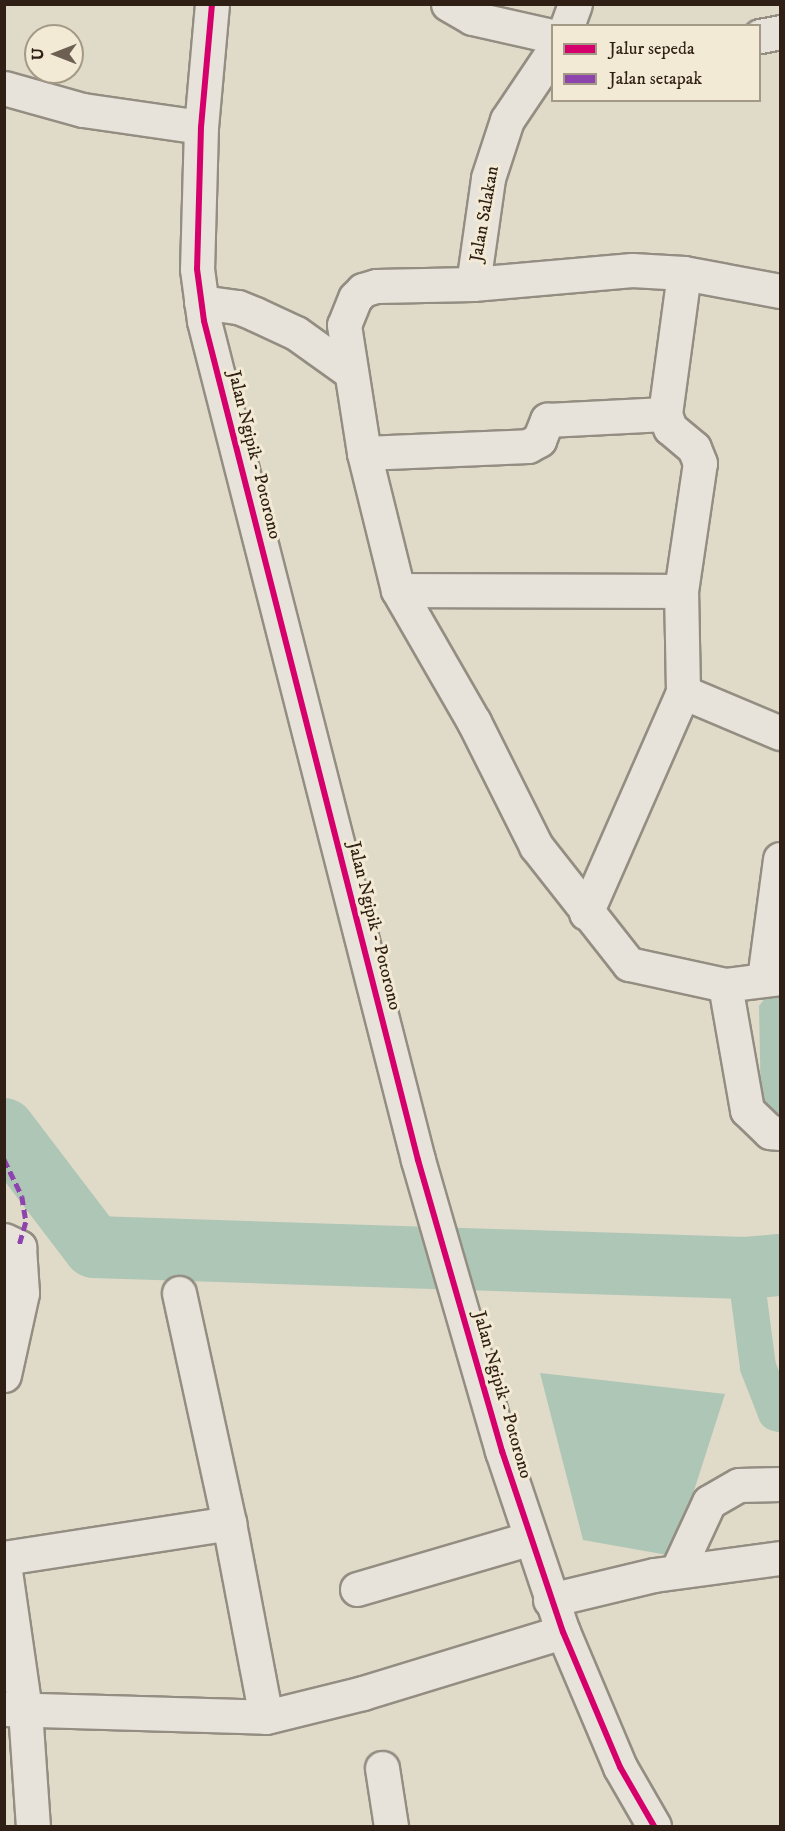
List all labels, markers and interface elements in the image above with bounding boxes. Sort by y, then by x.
north arrow [24,24,84,84]
legend [551,24,761,102]
text: Jalur sepeda [609,38,695,60]
text: U [28,48,48,60]
text: Jalan setapak [609,68,702,90]
street label: Jalan Salakan [466,164,504,264]
street label: Jalan Ngipik - Potorono [223,368,285,542]
street label: Jalan Ngipik - Potorono [343,839,405,1013]
street label: Jalan Ngipik - Potorono [468,1309,536,1481]

